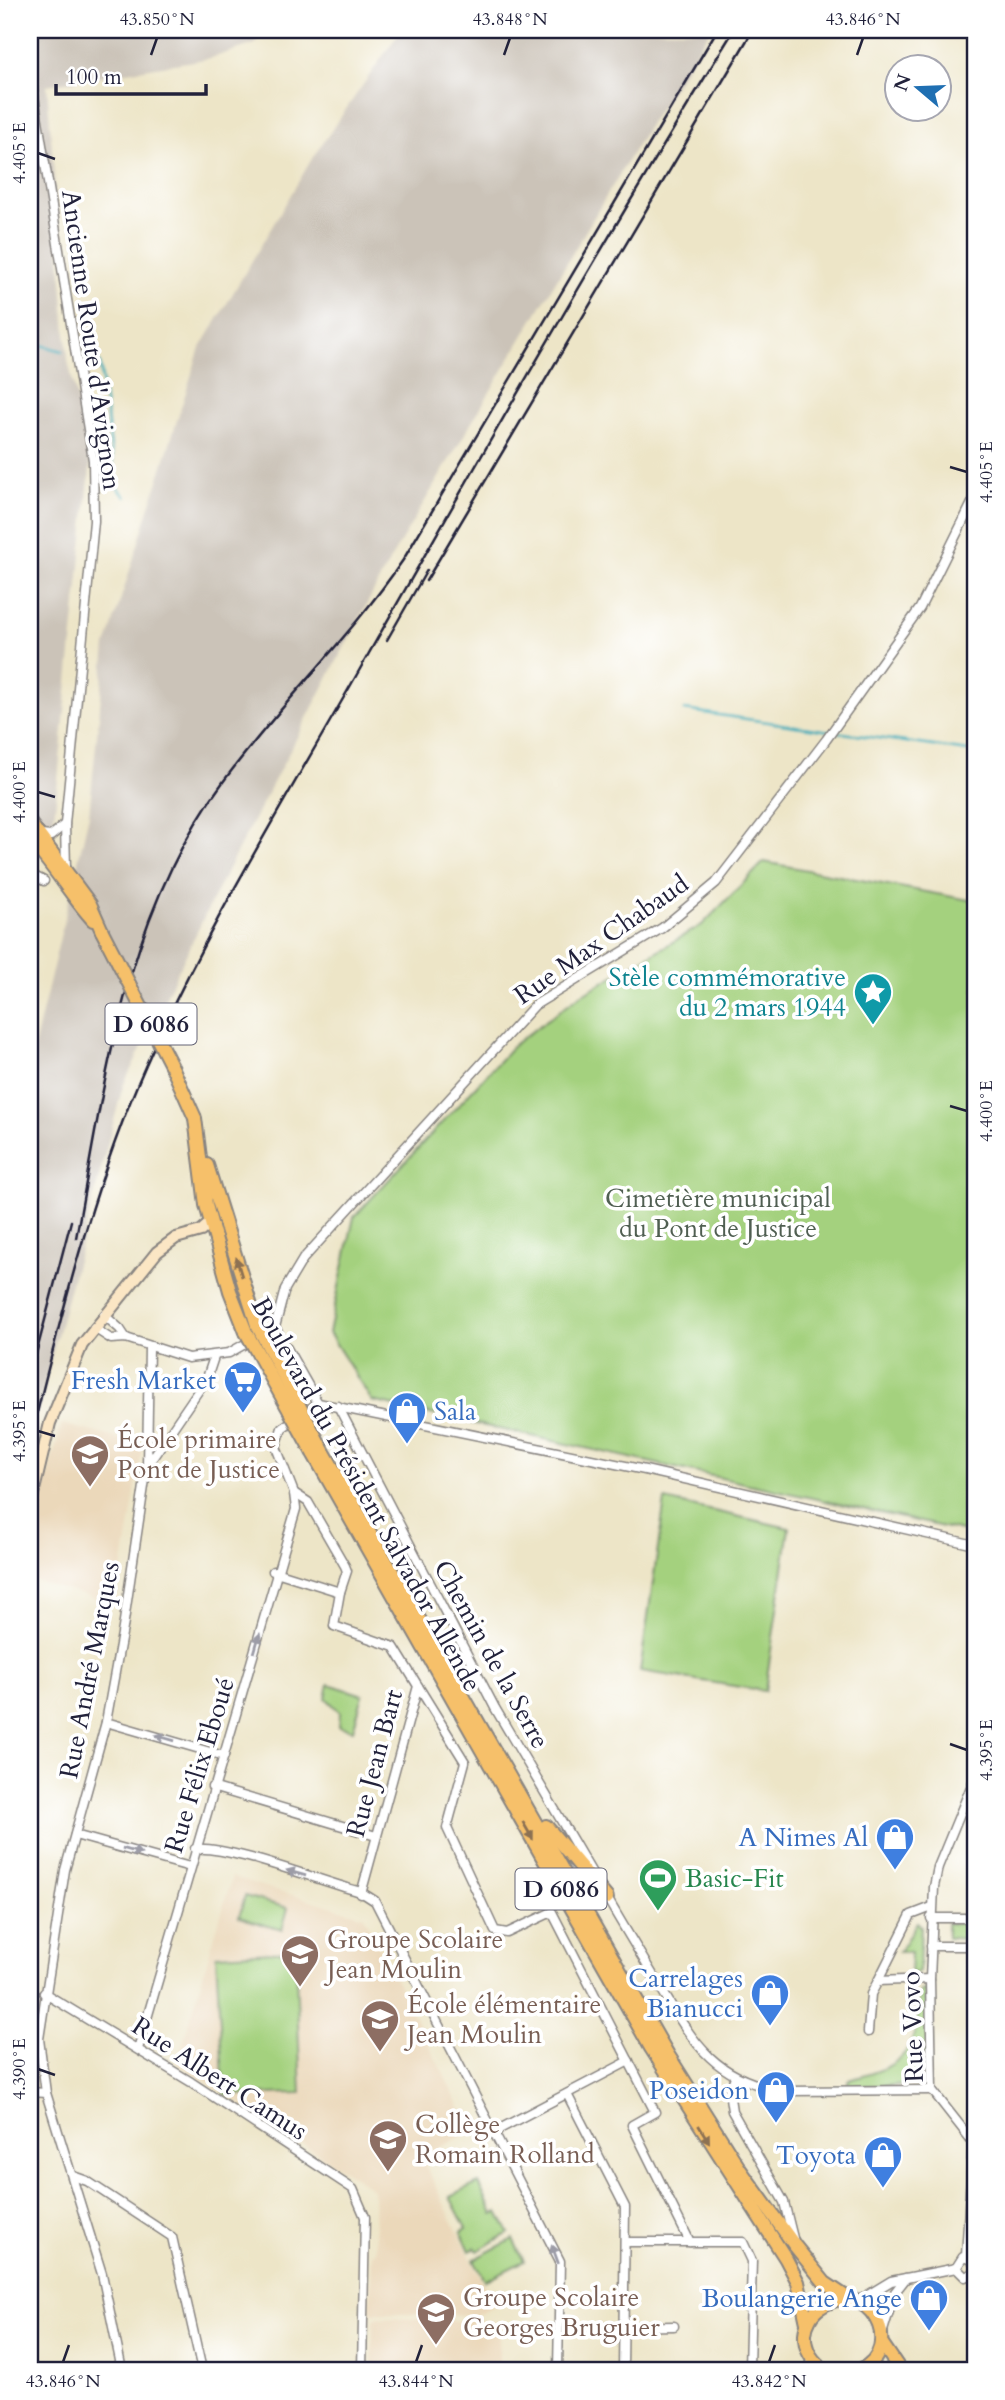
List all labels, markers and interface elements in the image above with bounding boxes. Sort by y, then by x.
text: 43.850°N [119,7,195,32]
text: 43.848°N [472,7,548,32]
text: 43.846°N [825,7,901,32]
scale bar [56,52,206,96]
north arrow [883,52,953,122]
text: 100 m [66,63,122,92]
text: N [888,70,918,95]
text: 4.405°E [7,122,32,184]
street label: Ancienne Route d'Avignon [53,188,130,493]
text: 4.405°E [974,441,999,503]
text: 4.400°E [7,761,32,823]
street label: Rue Max Chabaud [507,866,696,1013]
place label: Stèle commémorative du 2 mars 1944 [609,960,846,1025]
place icon: Stèle commémorative du 2 mars 1944 [852,971,894,1026]
road number: D 6086 [106,1004,196,1044]
text: 4.400°E [974,1080,999,1142]
park label: Cimetière municipal du Pont de Justice [605,1181,831,1246]
one-way arrow [233,1257,243,1278]
street label: Boulevard du Président Salvador Allende [243,1291,490,1698]
supermarket icon: Fresh Market [222,1359,264,1414]
place label: Fresh Market [71,1363,216,1398]
shop icon: Sala [386,1390,428,1445]
place label: Sala [434,1394,476,1429]
text: 4.395°E [7,1400,32,1462]
place label: École primaire Pont de Justice [117,1422,280,1487]
school or university icon: École primaire Pont de Justice [69,1433,111,1488]
street label: Chemin de la Serre [425,1554,558,1755]
street label: Rue André Marques [51,1559,128,1782]
one-way arrow [252,1632,262,1653]
street label: Rue Félix Eboué [156,1673,243,1857]
street label: Rue Jean Bart [338,1686,411,1841]
text: 4.395°E [974,1719,999,1781]
one-way arrow [154,1733,175,1743]
shop icon: A Nimes Al [874,1816,916,1871]
place label: A Nimes Al [738,1820,868,1855]
one-way arrow [522,1822,534,1841]
one-way arrow [122,1846,143,1856]
sports icon: Basic-Fit [637,1857,679,1912]
place label: Basic-Fit [685,1861,784,1896]
one-way arrow [285,1867,306,1877]
road number: D 6086 [516,1868,606,1910]
place label: Groupe Scolaire Jean Moulin [323,1922,503,1987]
school or university icon: Groupe Scolaire Jean Moulin [279,1933,321,1988]
place label: Carrelages Bianucci [628,1961,743,2026]
street label: Rue Vovo [893,1971,932,2083]
shop icon: Carrelages Bianucci [749,1972,791,2027]
place label: École élémentaire Jean Moulin [403,1987,601,2052]
school or university icon: École élémentaire Jean Moulin [359,1998,401,2053]
street label: Rue Albert Camus [125,2009,314,2148]
text: 4.390°E [7,2038,32,2100]
shop icon: Poseidon [755,2069,797,2124]
place label: Poseidon [649,2073,749,2108]
place label: Collège Romain Rolland [415,2107,595,2172]
school or university icon: Collège Romain Rolland [367,2118,409,2173]
one-way arrow [698,2124,711,2144]
shop icon: Toyota [862,2134,904,2189]
place label: Toyota [776,2138,856,2173]
one-way arrow [550,2243,561,2264]
shop icon: Boulangerie Ange [908,2277,950,2332]
place label: Groupe Scolaire Georges Bruguier [463,2280,660,2345]
place label: Boulangerie Ange [702,2281,902,2316]
school or university icon: Groupe Scolaire Georges Bruguier [415,2291,457,2346]
text: 43.846°N [25,2369,101,2394]
text: 43.844°N [378,2369,454,2394]
text: 43.842°N [731,2369,807,2394]

